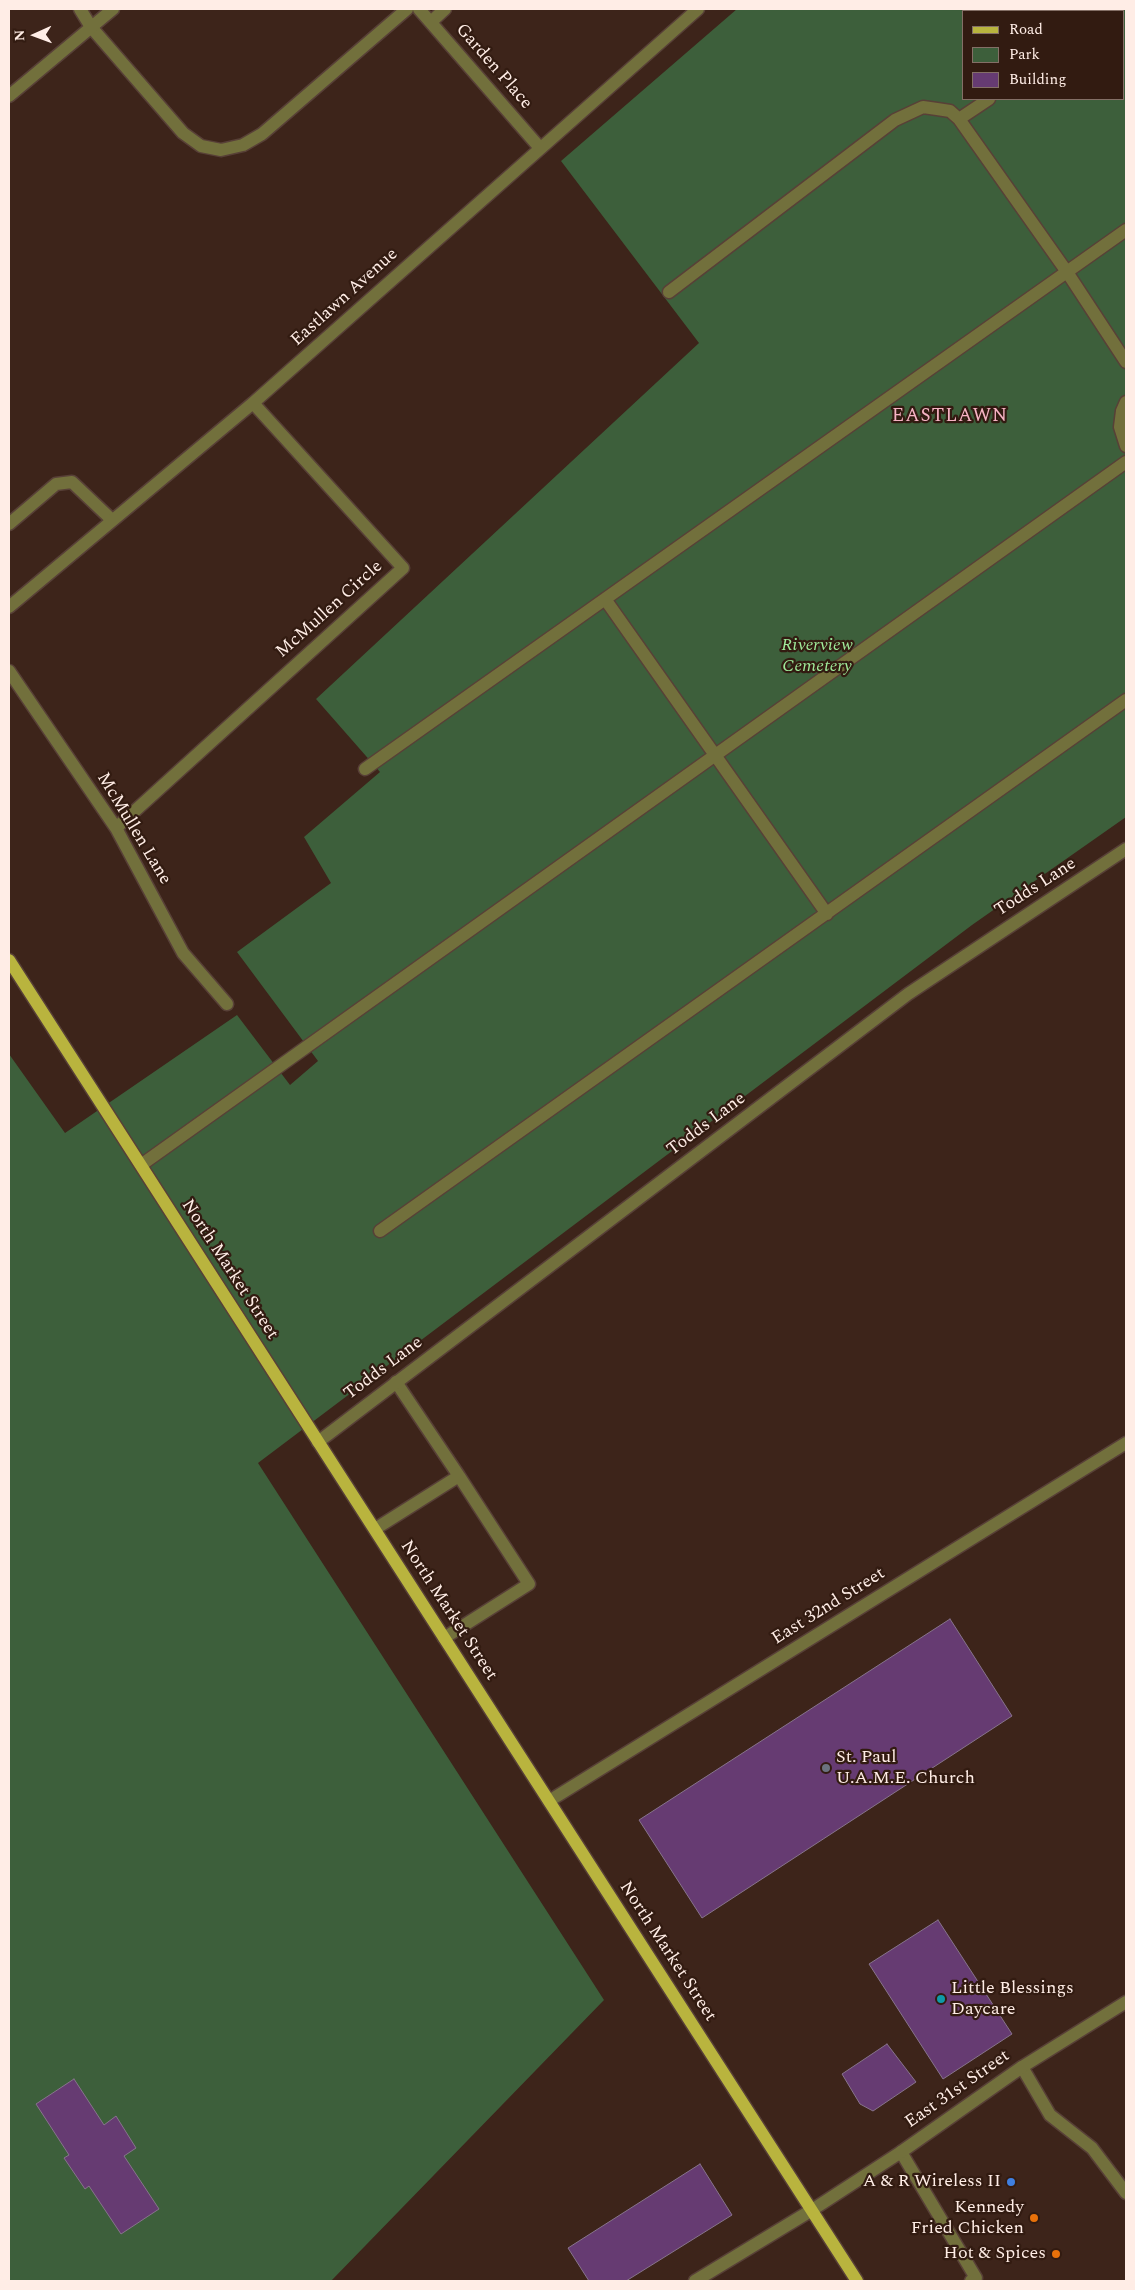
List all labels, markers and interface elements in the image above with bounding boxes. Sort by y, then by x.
north arrow [10,10,60,60]
legend [962,10,1125,100]
text: Road [1009,18,1043,41]
street label: Garden Place [450,20,536,114]
text: N [9,29,30,42]
text: Park [1009,43,1040,66]
text: Building [1009,68,1066,91]
street label: Eastlawn Avenue [287,244,403,352]
district label: EASTLAWN [891,406,1009,428]
street label: McMullen Circle [272,556,388,664]
park label: Riverview Cemetery [781,635,853,678]
street label: McMullen Lane [91,769,175,889]
street label: Todds Lane [991,854,1081,922]
street label: Todds Lane [663,1088,751,1162]
street label: North Market Street [176,1196,282,1344]
street label: Todds Lane [340,1332,428,1406]
street label: North Market Street [395,1537,501,1685]
street label: East 32nd Street [768,1564,890,1650]
place label: St. Paul U.A.M.E. Church [836,1747,975,1790]
marker: St. Paul U.A.M.E. Church [820,1762,832,1774]
street label: North Market Street [614,1878,720,2026]
place label: Little Blessings Daycare [951,1978,1074,2020]
marker: Little Blessings Daycare [935,1993,947,2005]
street label: East 31st Street [902,2046,1014,2134]
place label: A & R Wireless II [863,2171,1001,2193]
marker: A & R Wireless II [1005,2176,1017,2188]
place label: Kennedy Fried Chicken [911,2197,1024,2240]
marker: Kennedy Fried Chicken [1028,2212,1040,2224]
place label: Hot & Spices [943,2243,1046,2265]
marker: Hot & Spices [1050,2248,1062,2260]

